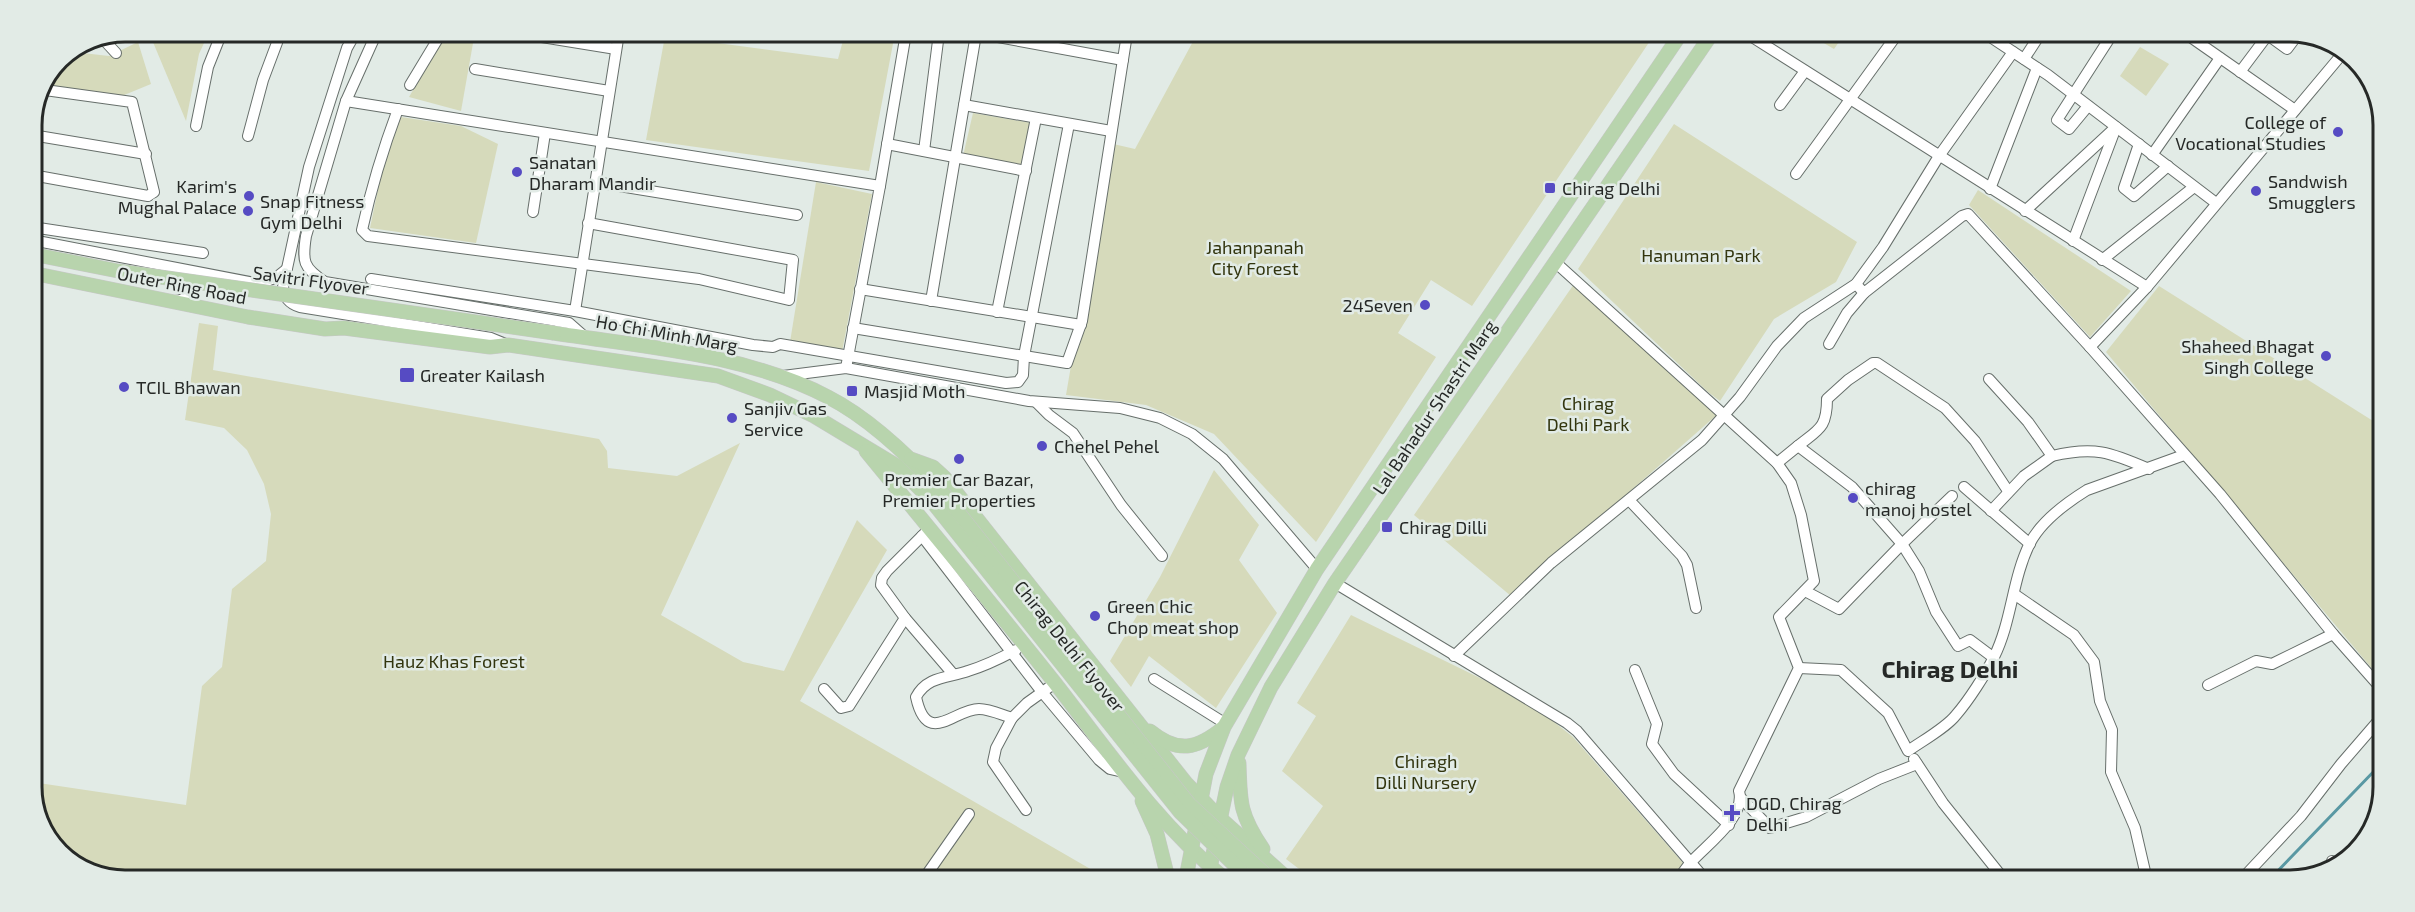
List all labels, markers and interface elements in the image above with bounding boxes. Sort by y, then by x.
place label: College of Vocational Studies [2175,111,2327,154]
marker: College of Vocational Studies [2331,125,2345,139]
place label: Sanatan Dharam Mandir [529,151,656,194]
marker: Sanatan Dharam Mandir [510,165,524,179]
place label: Sandwish Smugglers [2268,170,2356,213]
place label: Karim's Mughal Palace [118,175,237,218]
place label: Chirag Delhi [1562,177,1660,199]
marker: Chirag Delhi [1543,181,1557,195]
marker: Sandwish Smugglers [2249,184,2263,198]
marker: Karim's Mughal Palace [242,189,256,203]
place label: Snap Fitness Gym Delhi [260,190,364,233]
marker: Snap Fitness Gym Delhi [241,204,255,218]
park label: Jahanpanah City Forest [1206,236,1304,279]
park label: Hanuman Park [1641,244,1761,266]
street label: Savitri Flyover [252,261,370,299]
street label: Outer Ring Road [115,262,249,308]
place label: 24Seven [1343,294,1413,316]
marker: 24Seven [1418,298,1432,312]
street label: Ho Chi Minh Marg [594,310,740,356]
street label: Lal Bahadur Shastri Marg [1367,316,1501,498]
place label: Shaheed Bhagat Singh College [2181,335,2314,378]
marker: Shaheed Bhagat Singh College [2319,349,2333,363]
place label: Greater Kailash [420,364,545,386]
marker: Greater Kailash [398,366,416,384]
place label: TCIL Bhawan [136,376,241,398]
marker: TCIL Bhawan [117,380,131,394]
place label: Masjid Moth [864,380,965,402]
marker: Masjid Moth [845,384,859,398]
park label: Chirag Delhi Park [1547,392,1629,435]
place label: Sanjiv Gas Service [744,397,827,440]
marker: Sanjiv Gas Service [725,411,739,425]
place label: Chehel Pehel [1054,435,1160,457]
marker: Chehel Pehel [1035,439,1049,453]
marker: Premier Car Bazar, Premier Properties [952,452,966,466]
place label: Premier Car Bazar, Premier Properties [882,468,1036,511]
place label: chirag manoj hostel [1865,477,1972,520]
marker: chirag manoj hostel [1846,491,1860,505]
place label: Chirag Dilli [1399,516,1487,538]
marker: Chirag Dilli [1380,520,1394,534]
street label: Chirag Delhi Flyover [1010,576,1130,716]
place label: Green Chic Chop meat shop [1107,595,1239,638]
marker: Green Chic Chop meat shop [1088,609,1102,623]
park label: Hauz Khas Forest [383,650,525,672]
district label: Chirag Delhi [1882,654,2019,683]
park label: Chiragh Dilli Nursery [1375,750,1477,793]
place label: DGD, Chirag Delhi [1746,792,1842,835]
marker: DGD, Chirag Delhi [1723,804,1741,822]

